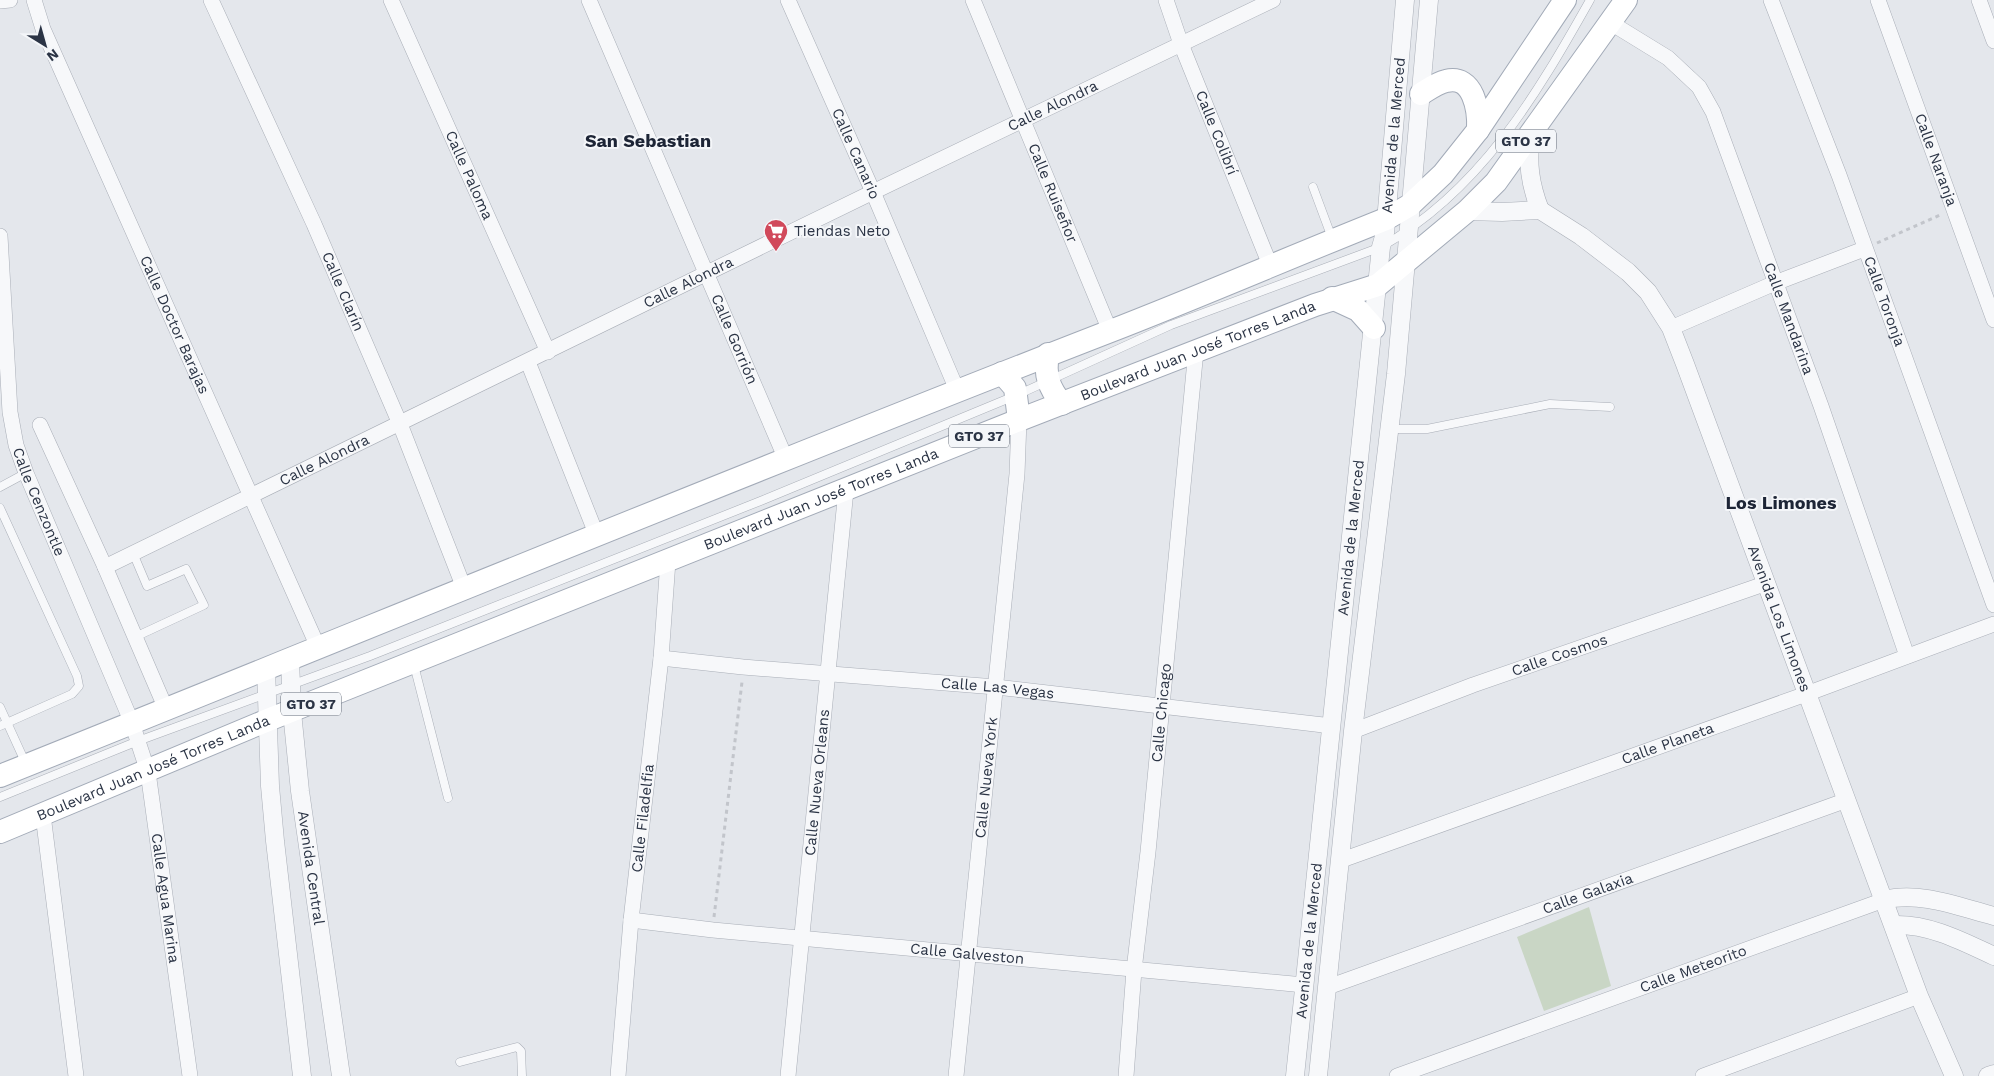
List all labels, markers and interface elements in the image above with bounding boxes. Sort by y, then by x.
north arrow [20,20,70,70]
text: N [44,46,62,65]
street label: Avenida de la Merced [1378,57,1409,214]
street label: Calle Alondra [1005,76,1101,135]
street label: Calle Colibrí [1192,88,1242,177]
street label: Calle Canario [828,105,884,202]
street label: Calle Naranja [1911,111,1961,209]
street label: Calle Paloma [441,128,497,223]
district label: San Sebastian [585,130,711,151]
road number: GTO 37 [1496,130,1556,152]
street label: Calle Ruiseñor [1024,141,1081,245]
supermarket icon: Tiendas Neto [763,218,789,252]
place label: Tiendas Neto [794,222,890,240]
street label: Calle Clarín [318,249,368,334]
street label: Calle Alondra [640,252,737,312]
street label: Calle Doctor Barajas [136,253,213,397]
street label: Calle Toronja [1860,254,1909,349]
street label: Calle Mandarina [1760,260,1818,378]
street label: Calle Gorrión [707,291,762,387]
street label: Boulevard Juan José Torres Landa [1078,297,1319,404]
road number: GTO 37 [949,424,1009,448]
street label: Calle Alondra [276,430,373,489]
street label: Boulevard Juan José Torres Landa [701,444,941,554]
street label: Calle Cenzontle [9,445,69,559]
street label: Avenida de la Merced [1334,459,1368,617]
district label: Los Limones [1725,492,1837,513]
street label: Avenida Los Limones [1744,543,1815,694]
street label: Calle Cosmos [1509,630,1610,680]
street label: Calle Chicago [1148,663,1175,763]
street label: Calle Las Vegas [940,674,1055,703]
road number: GTO 37 [281,692,341,716]
street label: Calle Nueva Orleans [801,708,833,857]
street label: Boulevard Juan José Torres Landa [34,711,273,825]
street label: Calle Nueva York [971,716,1001,839]
street label: Calle Planeta [1619,719,1717,768]
street label: Calle Filadelfia [628,763,658,873]
street label: Avenida Central [294,809,328,927]
street label: Calle Agua Marina [148,832,183,965]
street label: Avenida de la Merced [1292,862,1326,1020]
street label: Calle Galaxia [1540,869,1636,918]
street label: Calle Galveston [909,939,1025,968]
street label: Calle Meteorito [1637,941,1749,996]

